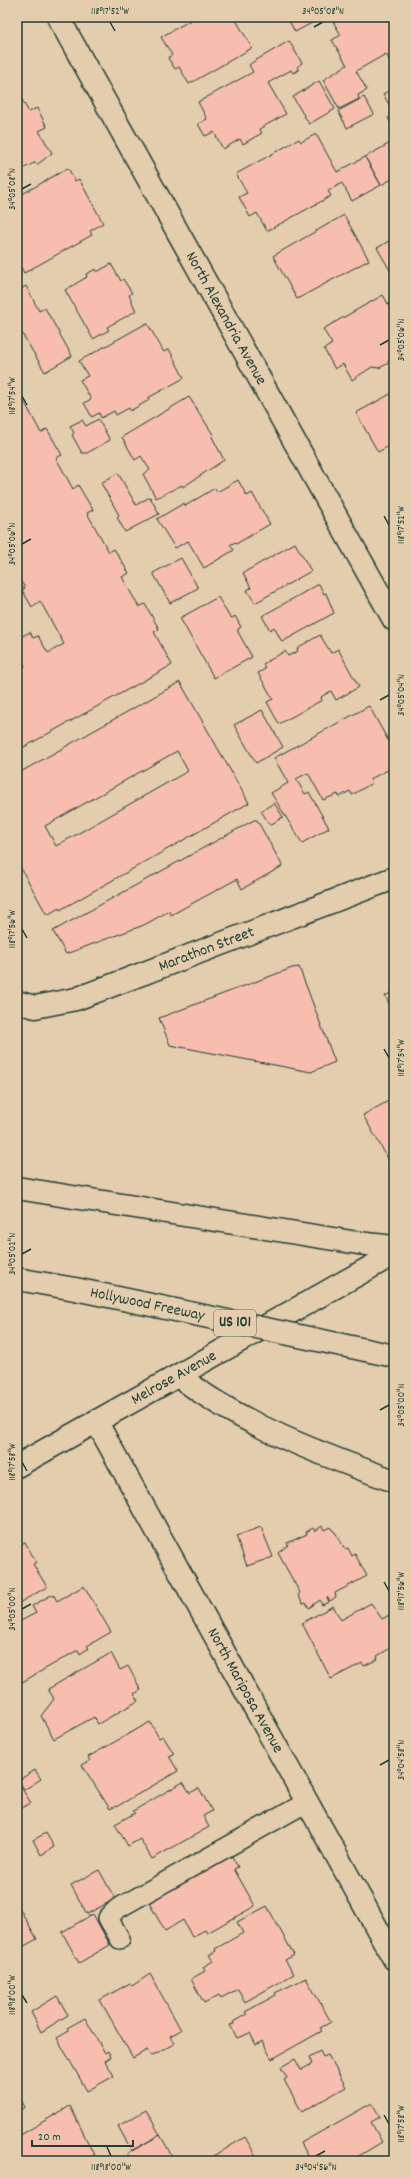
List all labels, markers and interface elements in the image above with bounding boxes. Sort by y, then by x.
text: 118°17'52"W [91,5,129,19]
text: 34°05'08"N [302,5,344,19]
text: 34°05'08"N [6,168,20,210]
street label: North Alexandria Avenue [179,247,272,389]
text: 34°05'06"N [395,319,409,361]
text: 118°17'54"W [6,377,20,415]
text: 118°17'52"W [395,506,409,544]
text: 34°05'06"N [6,523,20,565]
text: 34°05'04"N [395,674,409,716]
text: 118°17'56"W [6,910,20,948]
street label: Marathon Street [155,921,258,978]
text: 118°17'54"W [395,1039,409,1077]
text: 34°05'02"N [6,1233,20,1275]
street label: Hollywood Freeway [88,1281,207,1328]
road number: US 101 [214,1310,256,1336]
street label: Melrose Avenue [127,1345,221,1411]
text: 34°05'00"N [395,1383,409,1427]
text: 118°17'58"W [6,1443,20,1481]
text: 118°17'56"W [395,1572,409,1610]
text: 34°05'00"N [6,1587,20,1631]
street label: North Mariposa Avenue [201,1624,289,1757]
text: 34°04'58"N [395,1740,409,1780]
text: 118°18'00"W [6,1975,20,2015]
text: 118°17'58"W [395,2105,409,2143]
scale bar [32,2122,133,2148]
text: 20 m [38,2129,61,2146]
text: 118°18'00"W [91,2161,131,2175]
text: 34°04'56"N [295,2161,337,2175]

